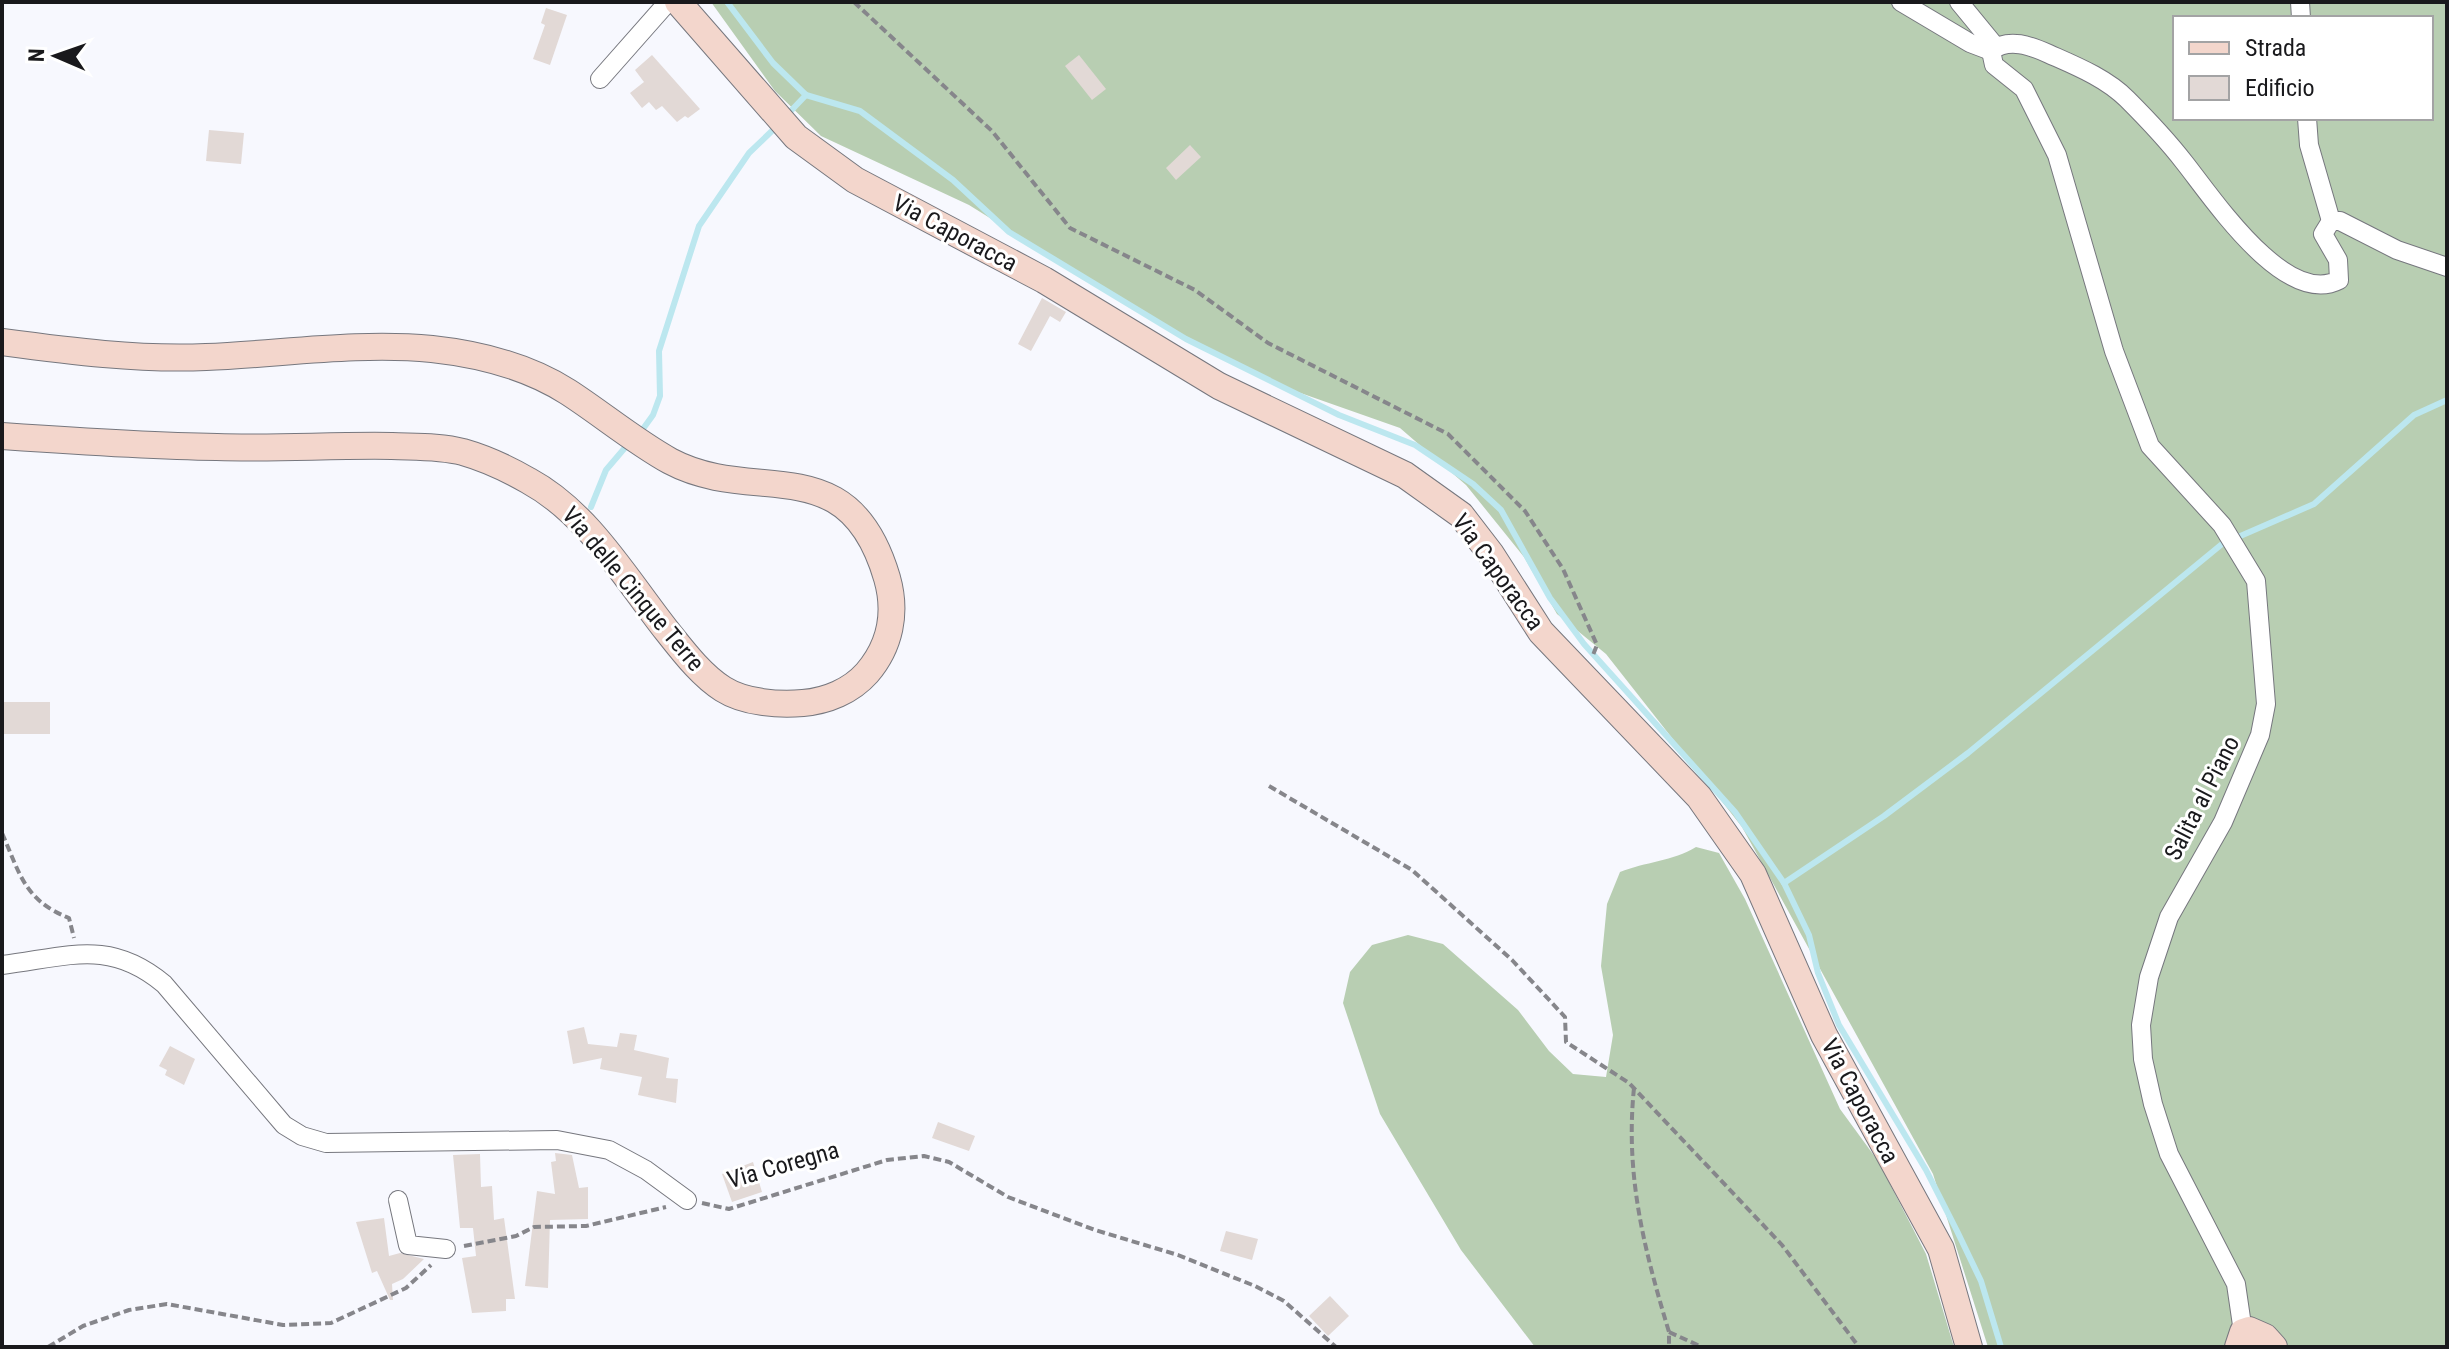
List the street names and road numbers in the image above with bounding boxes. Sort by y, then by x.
street label: Via Caporacca [888,188,1022,278]
street label: Via delle Cinque Terre [556,501,710,677]
street label: Via Caporacca [1446,508,1550,636]
street label: Salita al Piano [2159,731,2245,865]
street label: Via Caporacca [1815,1034,1905,1168]
street label: Via Coregna [724,1136,842,1194]

